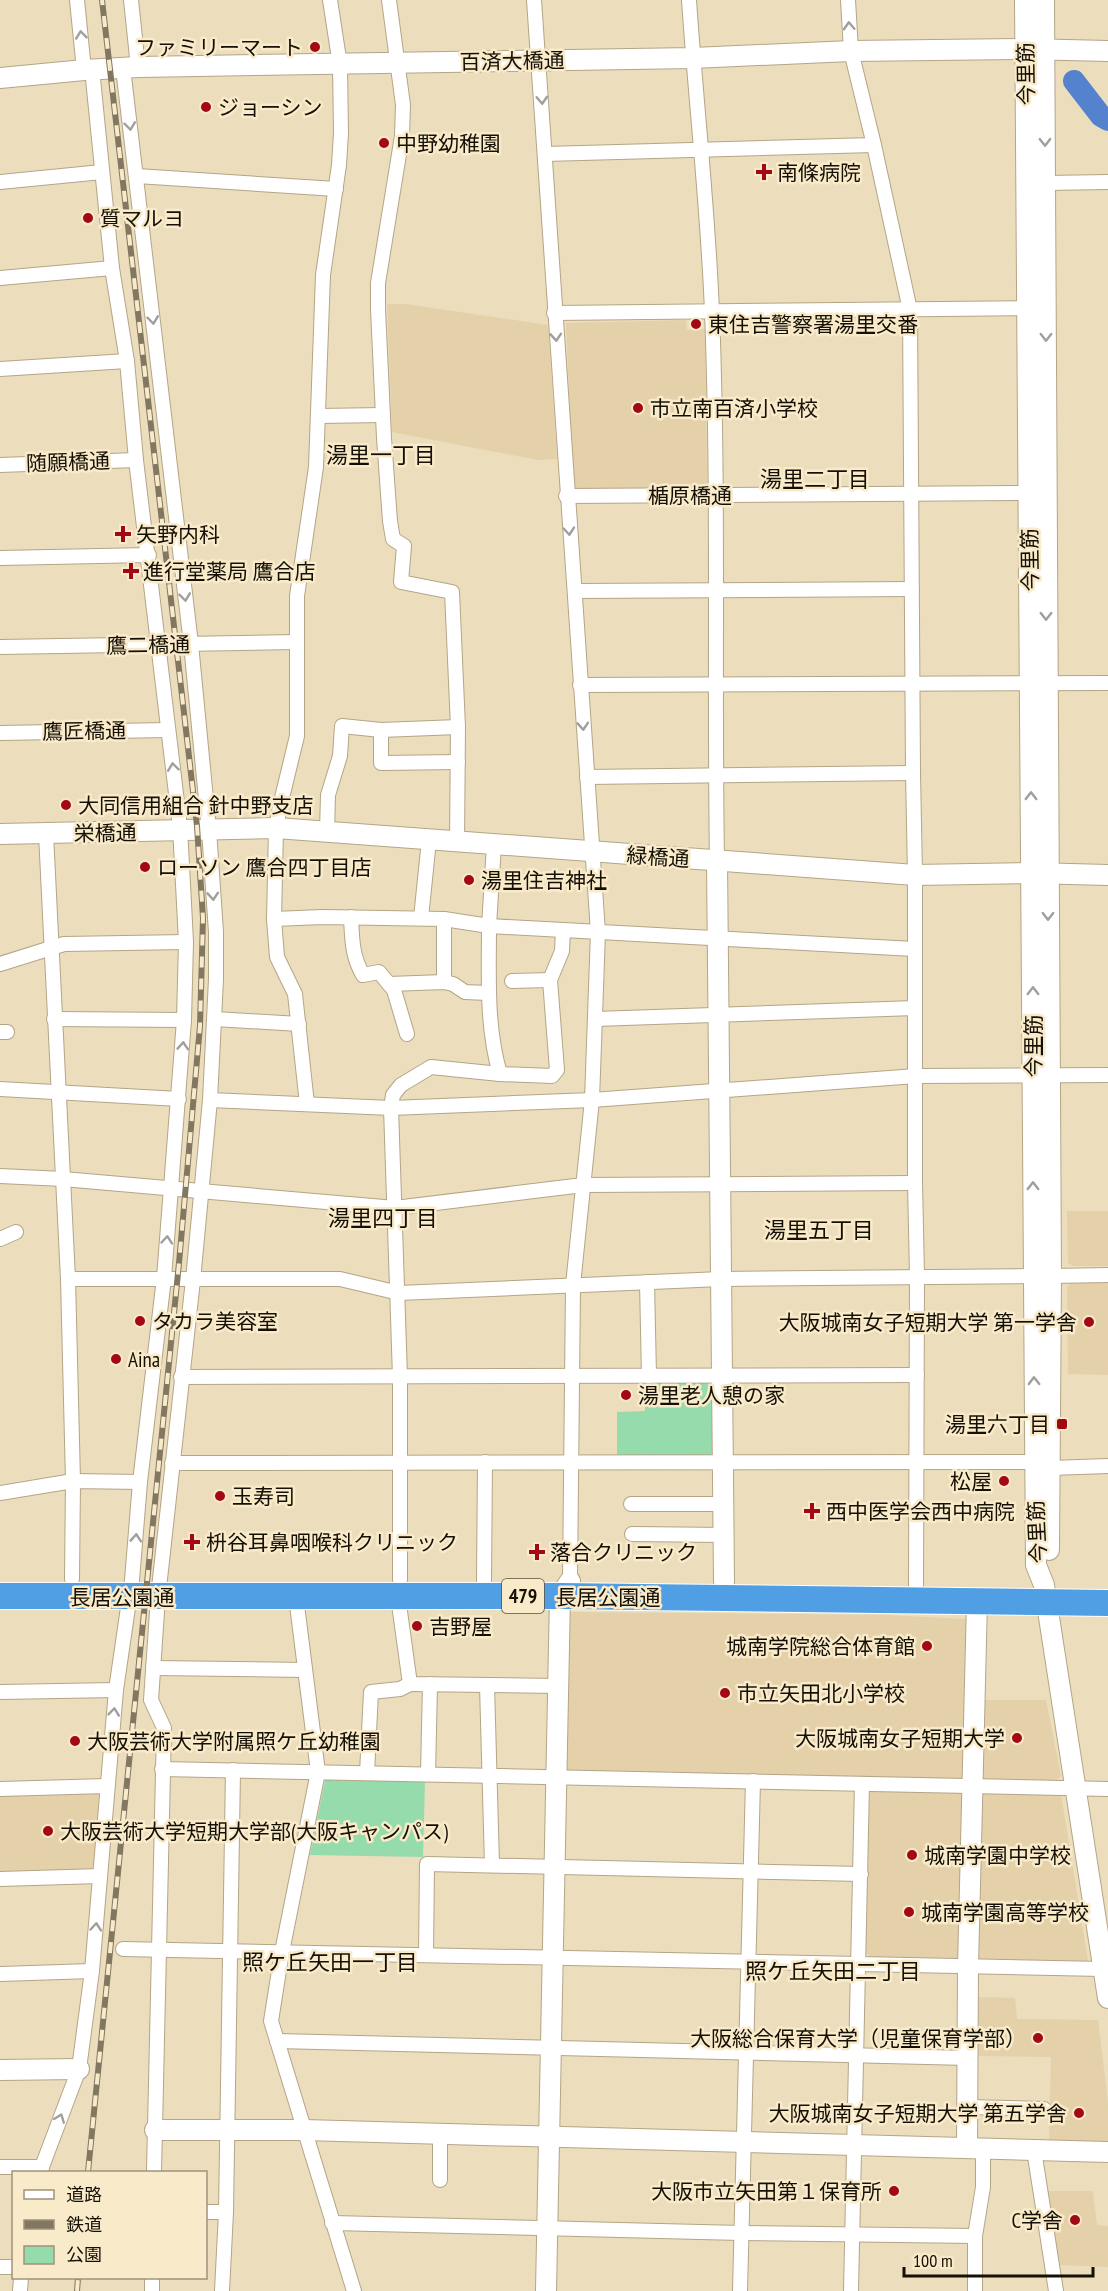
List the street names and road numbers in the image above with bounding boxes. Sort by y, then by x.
street label: 今里筋 [1012,42,1040,106]
street label: 百済大橋通 [459,47,565,75]
street label: 随願橋通 [26,447,110,477]
street label: 楯原橋通 [648,482,732,509]
street label: 今里筋 [1016,528,1044,592]
street label: 鷹二橋通 [106,631,190,659]
street label: 鷹匠橋通 [42,717,126,745]
street label: 栄橋通 [73,819,137,847]
street label: 緑橋通 [626,841,690,873]
street label: 今里筋 [1020,1015,1047,1078]
street label: 今里筋 [1022,1500,1052,1564]
road number: 479 [502,1579,544,1613]
street label: 長居公園通 [70,1584,175,1611]
street label: 長居公園通 [556,1584,661,1611]

